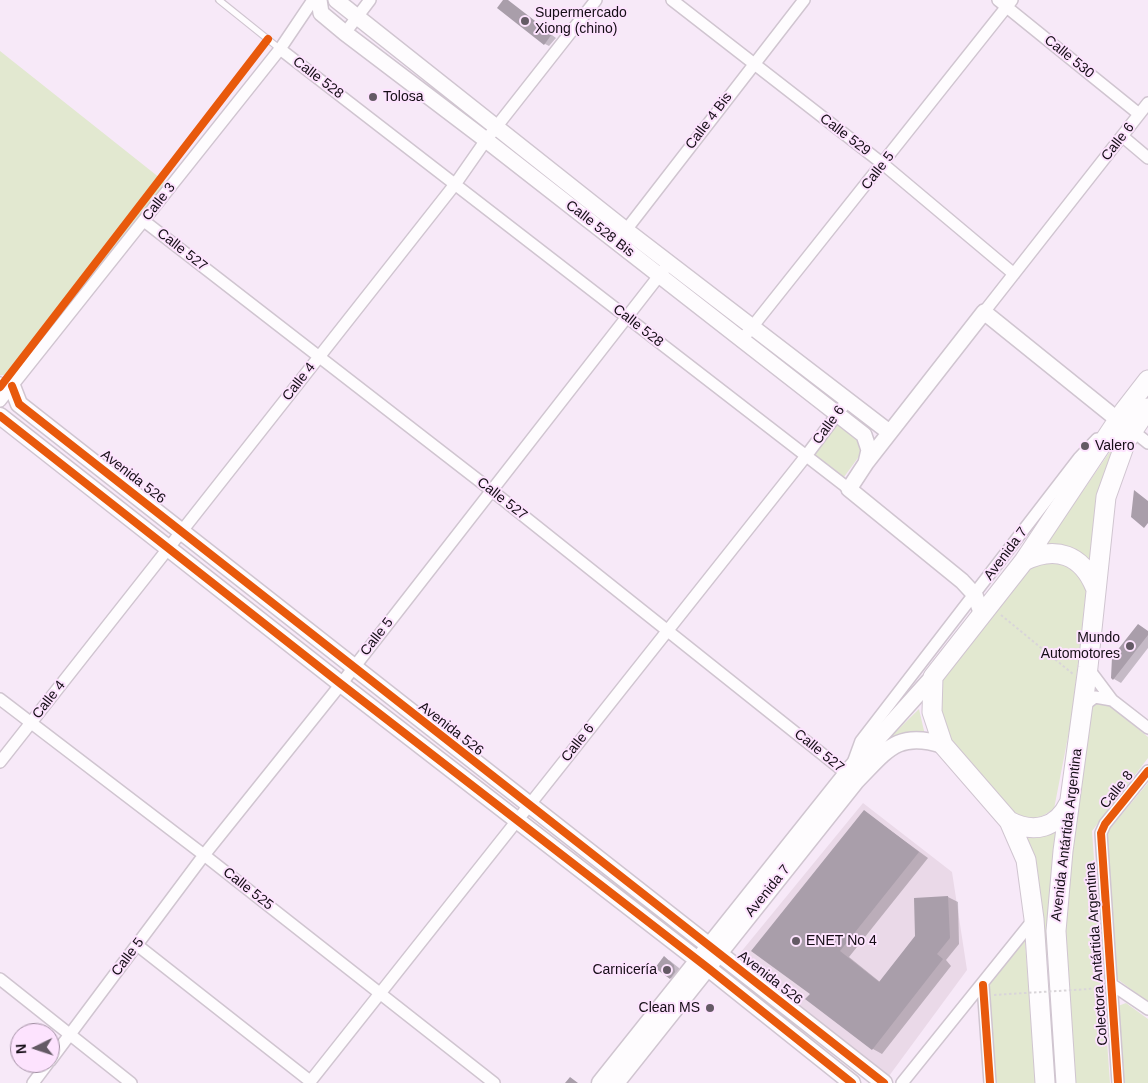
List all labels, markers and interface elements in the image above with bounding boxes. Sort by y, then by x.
place label: Supermercado Xiong (chino) [535,5,627,38]
marker: Supermercado Xiong (chino) [519,15,531,27]
street label: Calle 530 [1041,32,1097,82]
street label: Calle 528 [289,53,347,103]
place label: Tolosa [383,89,423,105]
street label: Calle 4 Bis [682,89,736,153]
marker: Tolosa [367,91,379,103]
street label: Calle 529 [816,110,874,160]
street label: Calle 6 [1098,120,1138,164]
street label: Calle 5 [858,149,898,193]
street label: Calle 3 [139,180,179,224]
street label: Calle 528 Bis [562,197,638,261]
street label: Calle 527 [154,225,210,275]
street label: Calle 528 [610,301,666,351]
street label: Calle 4 [279,360,319,404]
street label: Calle 6 [809,402,849,448]
place label: Valero [1095,438,1134,454]
marker: Valero [1079,440,1091,452]
street label: Avenida 526 [97,446,169,508]
street label: Calle 527 [474,474,530,524]
street label: Avenida 7 [981,524,1031,584]
street label: Calle 5 [357,615,397,659]
place label: Mundo Automotores [1041,630,1120,662]
marker: Mundo Automotores [1124,640,1136,652]
street label: Calle 4 [29,678,69,722]
street label: Avenida 526 [415,698,487,760]
street label: Calle 6 [558,721,598,765]
street label: Calle 527 [791,726,847,776]
street label: Avenida Antártida Argentina [1048,748,1086,922]
street label: Calle 8 [1097,768,1137,812]
street label: Avenida 7 [742,862,794,920]
street label: Colectora Antártida Argentina [1082,862,1112,1046]
street label: Calle 525 [220,864,276,914]
place label: ENET No 4 [806,933,877,949]
street label: Calle 5 [108,935,148,979]
marker: ENET No 4 [790,935,802,947]
street label: Avenida 526 [734,947,806,1009]
place label: Carnicería [592,962,657,978]
marker: Carnicería [661,964,673,976]
place label: Clean MS [639,1000,700,1016]
marker: Clean MS [704,1002,716,1014]
north arrow [10,1023,60,1073]
text: N [13,1043,29,1055]

